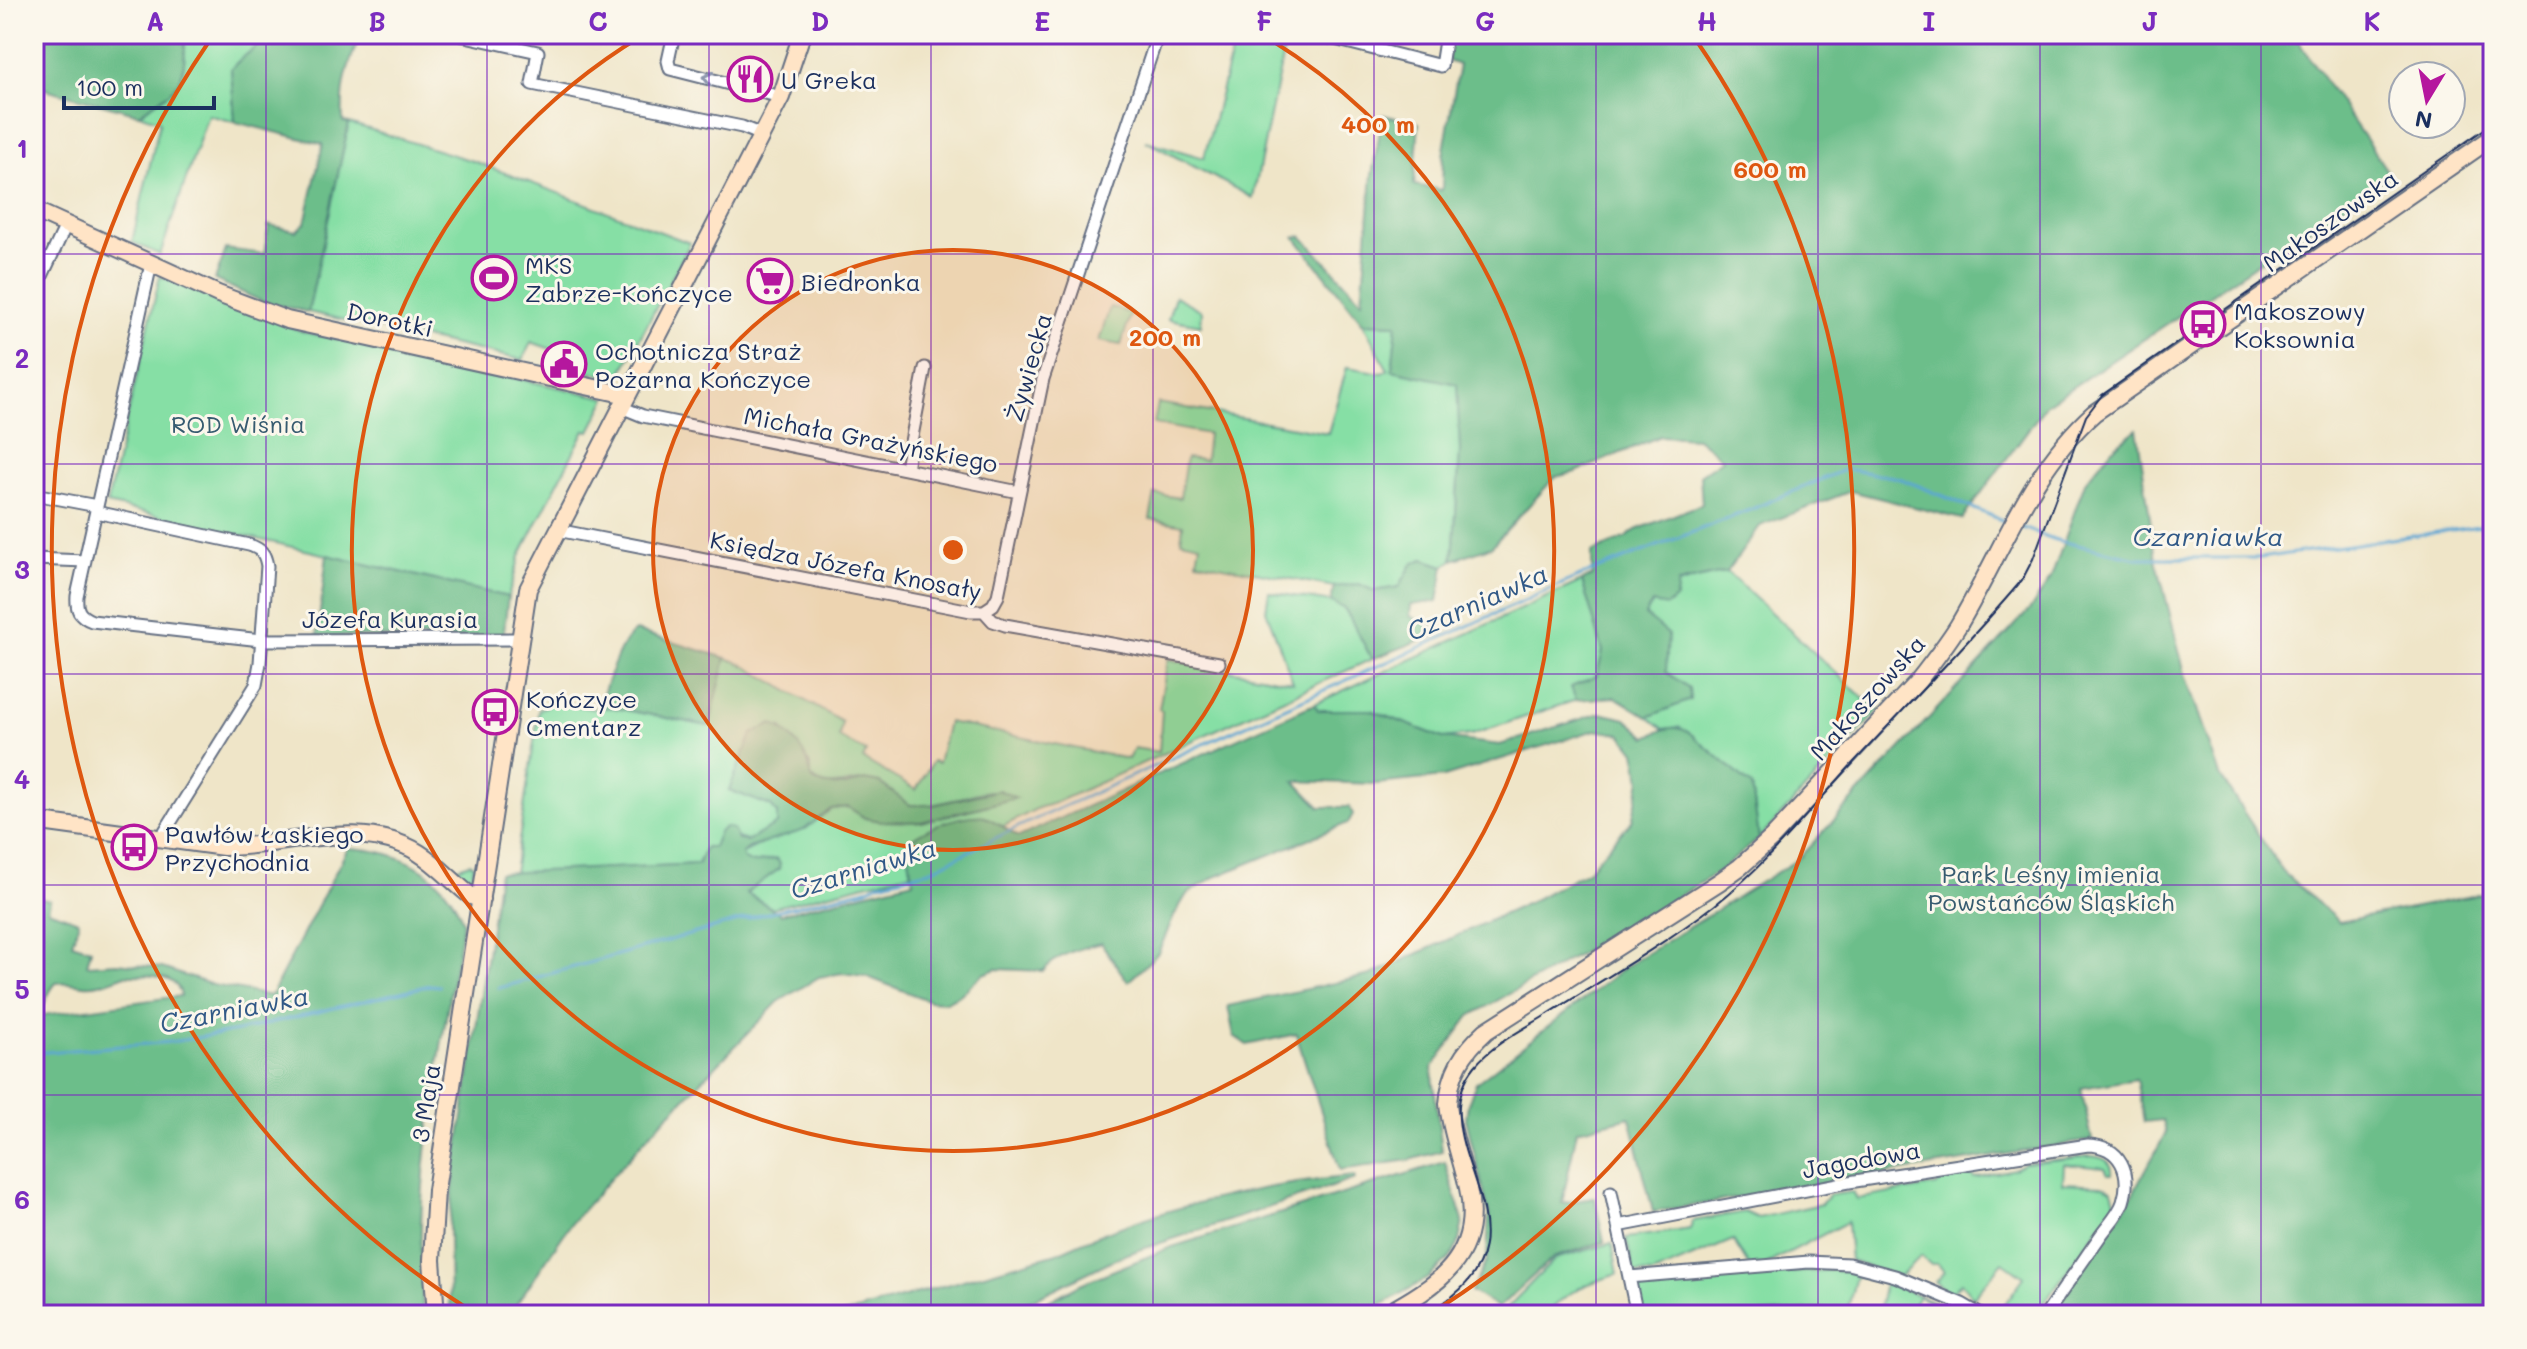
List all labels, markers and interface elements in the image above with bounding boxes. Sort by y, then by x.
text: A [146,4,164,38]
text: B [368,4,386,38]
text: C [588,4,608,38]
text: D [811,4,829,38]
text: E [1034,4,1050,38]
text: F [1256,4,1272,38]
text: G [1475,4,1495,38]
text: H [1697,4,1717,38]
text: I [1922,4,1936,38]
text: J [2141,4,2159,38]
text: K [2363,4,2381,38]
restaurant icon: U Greka [726,55,774,103]
scale bar [64,60,214,110]
north arrow [2387,60,2467,140]
place label: U Greka [781,64,877,95]
text: 100 m [76,71,143,102]
one-way arrow [701,71,715,88]
text: N [2413,104,2434,136]
text: 400 m [1341,108,1415,139]
text: 1 [16,131,28,165]
text: 600 m [1733,153,1807,184]
street label: Makoszowska [2256,162,2404,278]
place label: MKS Zabrze-Kończyce [525,249,733,308]
sports icon: MKS Zabrze-Kończyce [470,254,518,302]
supermarket icon: Biedronka [746,257,794,305]
place label: Biedronka [801,266,921,297]
street label: Dorotki [344,295,436,343]
place label: Makoszowy Koksownia [2234,295,2365,354]
bus stop icon: Makoszowy Koksownia [2179,300,2227,348]
street label: Żywiecka [998,309,1058,425]
text: 200 m [1129,321,1201,352]
place label: Ochotnicza Straż Pożarna Kończyce [595,335,811,394]
public building icon: Ochotnicza Straż Pożarna Kończyce [540,340,588,388]
text: 2 [15,341,29,375]
street label: Michała Grażyńskiego [741,399,1001,479]
park label: ROD Wiśnia [171,408,305,439]
water label: Czarniawka [2132,519,2284,553]
street label: Księdza Józefa Knosały [708,523,984,607]
centre of rings [939,536,967,564]
text: 3 [14,552,30,586]
water label: Czarniawka [1401,556,1553,648]
street label: Józefa Kurasia [302,603,478,634]
street label: Makoszowska [1803,628,1931,766]
place label: Kończyce Cmentarz [526,683,641,742]
bus stop icon: Kończyce Cmentarz [471,688,519,736]
text: 4 [14,762,30,796]
place label: Pawłów Łaskiego Przychodnia [165,818,364,877]
bus stop icon: Pawłów Łaskiego Przychodnia [110,823,158,871]
water label: Czarniawka [786,830,940,906]
park label: Park Leśny imienia Powstańców Śląskich [1928,858,2174,917]
text: 5 [14,972,30,1006]
water label: Czarniawka [157,978,311,1040]
street label: 3 Maja [404,1062,446,1144]
street label: Jagodowa [1800,1133,1922,1185]
text: 6 [14,1182,30,1216]

